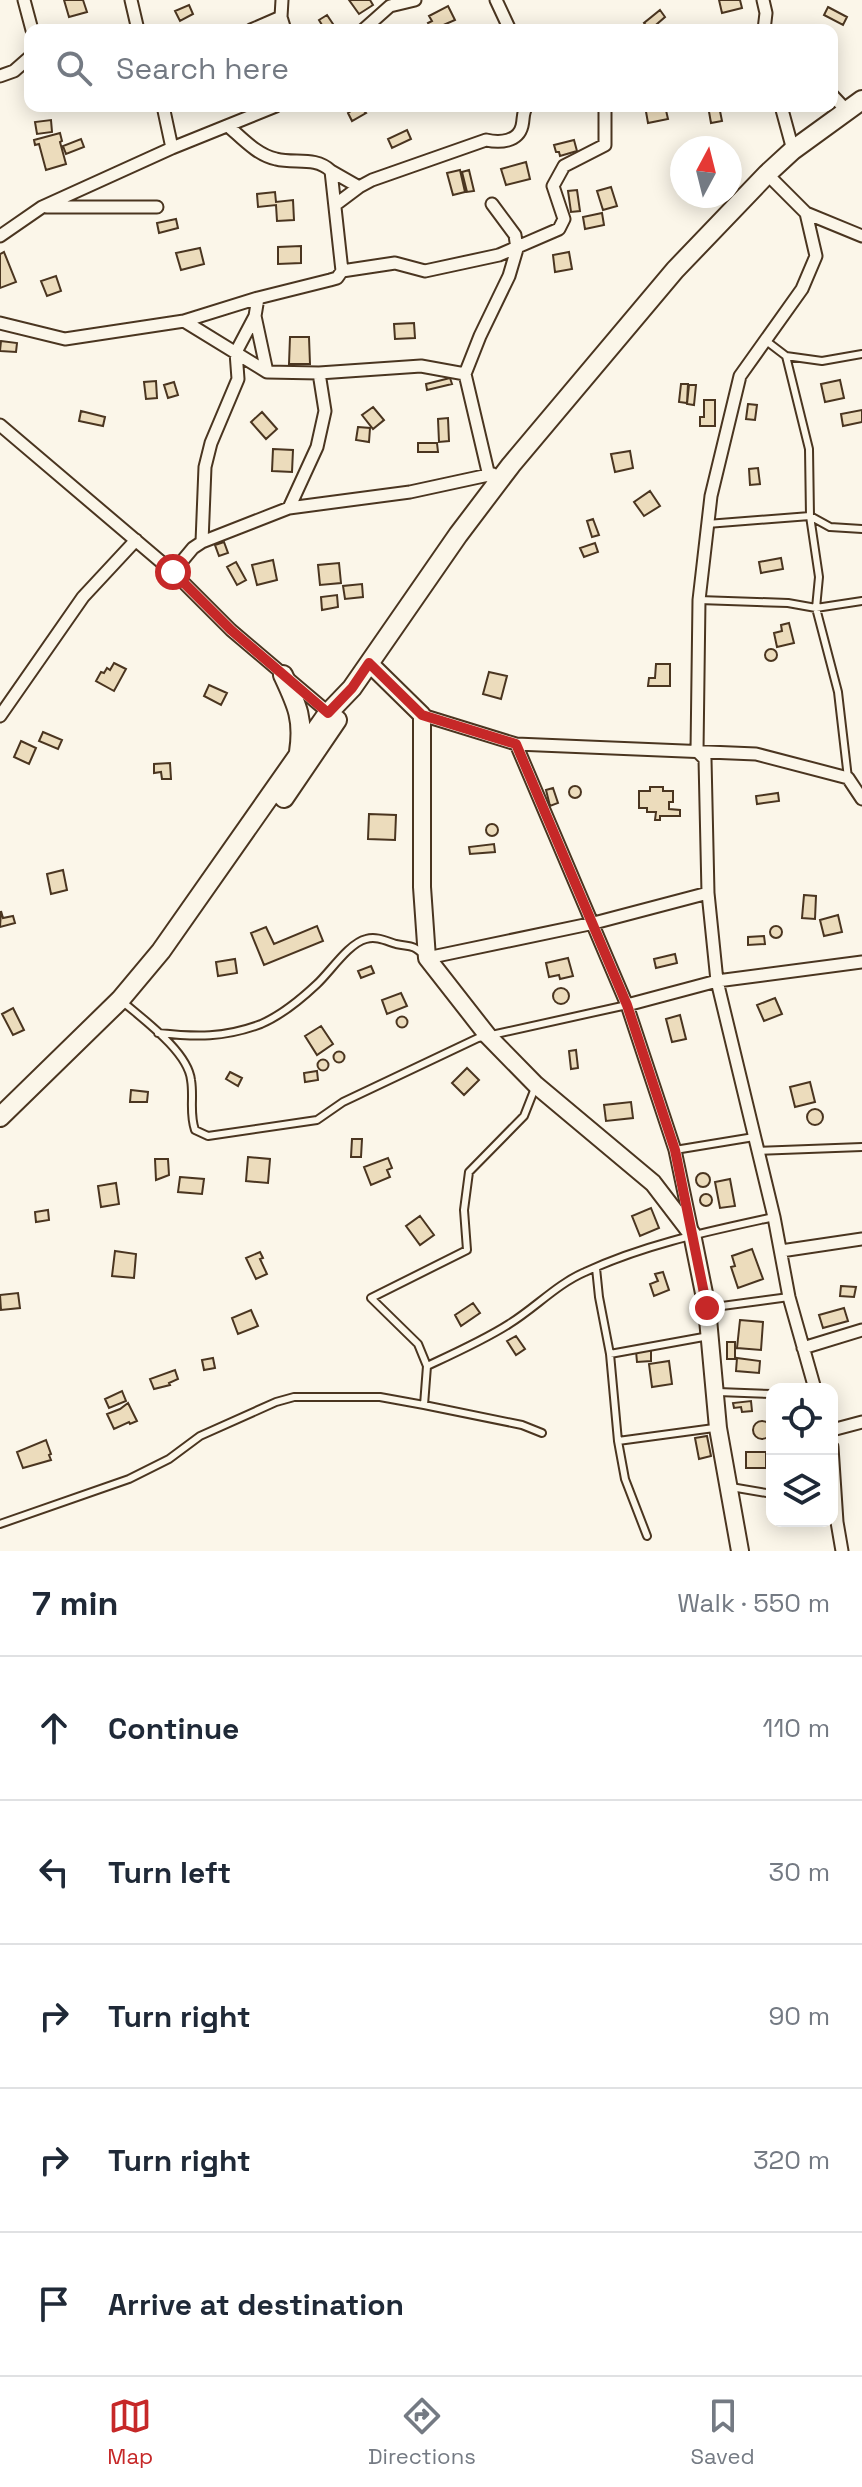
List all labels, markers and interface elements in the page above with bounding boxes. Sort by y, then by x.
search box [24,24,838,112]
icon: search [52,46,96,90]
text: Search here [116,49,289,88]
north arrow [670,136,742,208]
route start [155,554,191,590]
route end [689,1290,725,1326]
map controls [766,1383,838,1527]
button: locate [766,1383,838,1455]
button: layers [766,1455,838,1527]
text: 7 min [32,1582,119,1625]
text: Walk · 550 m [677,1586,830,1620]
icon: ahead [32,1706,76,1750]
text: Continue [108,1709,239,1748]
text: 110 m [763,1711,830,1745]
icon: left [32,1850,76,1894]
text: Turn left [108,1853,231,1892]
text: 30 m [769,1855,830,1889]
icon: right [32,1994,76,2038]
text: Turn right [108,1997,251,2036]
text: 90 m [768,1999,830,2033]
icon: right [32,2138,76,2182]
text: Turn right [108,2141,251,2180]
text: 320 m [753,2143,830,2177]
icon: arrive [32,2282,76,2326]
text: Arrive at destination [108,2285,404,2324]
tab: Map [107,2394,153,2470]
tab: Directions [368,2394,476,2470]
tab: Saved [690,2394,755,2470]

